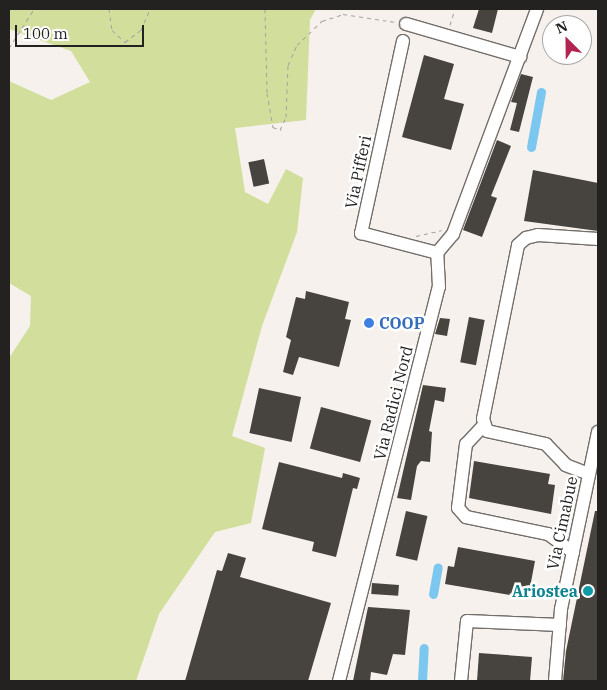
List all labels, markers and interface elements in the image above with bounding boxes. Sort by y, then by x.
scale bar [18,15,146,47]
north arrow [542,15,592,65]
text: N [553,17,570,38]
text: 100 m [23,24,68,43]
street label: Via Pifferi [341,134,375,210]
place label: COOP [379,313,425,333]
marker: COOP [363,317,375,329]
street label: Via Radici Nord [370,344,416,462]
street label: Via Cimabue [543,474,581,572]
place label: Ariostea [512,581,578,601]
marker: Ariostea [582,585,594,597]

